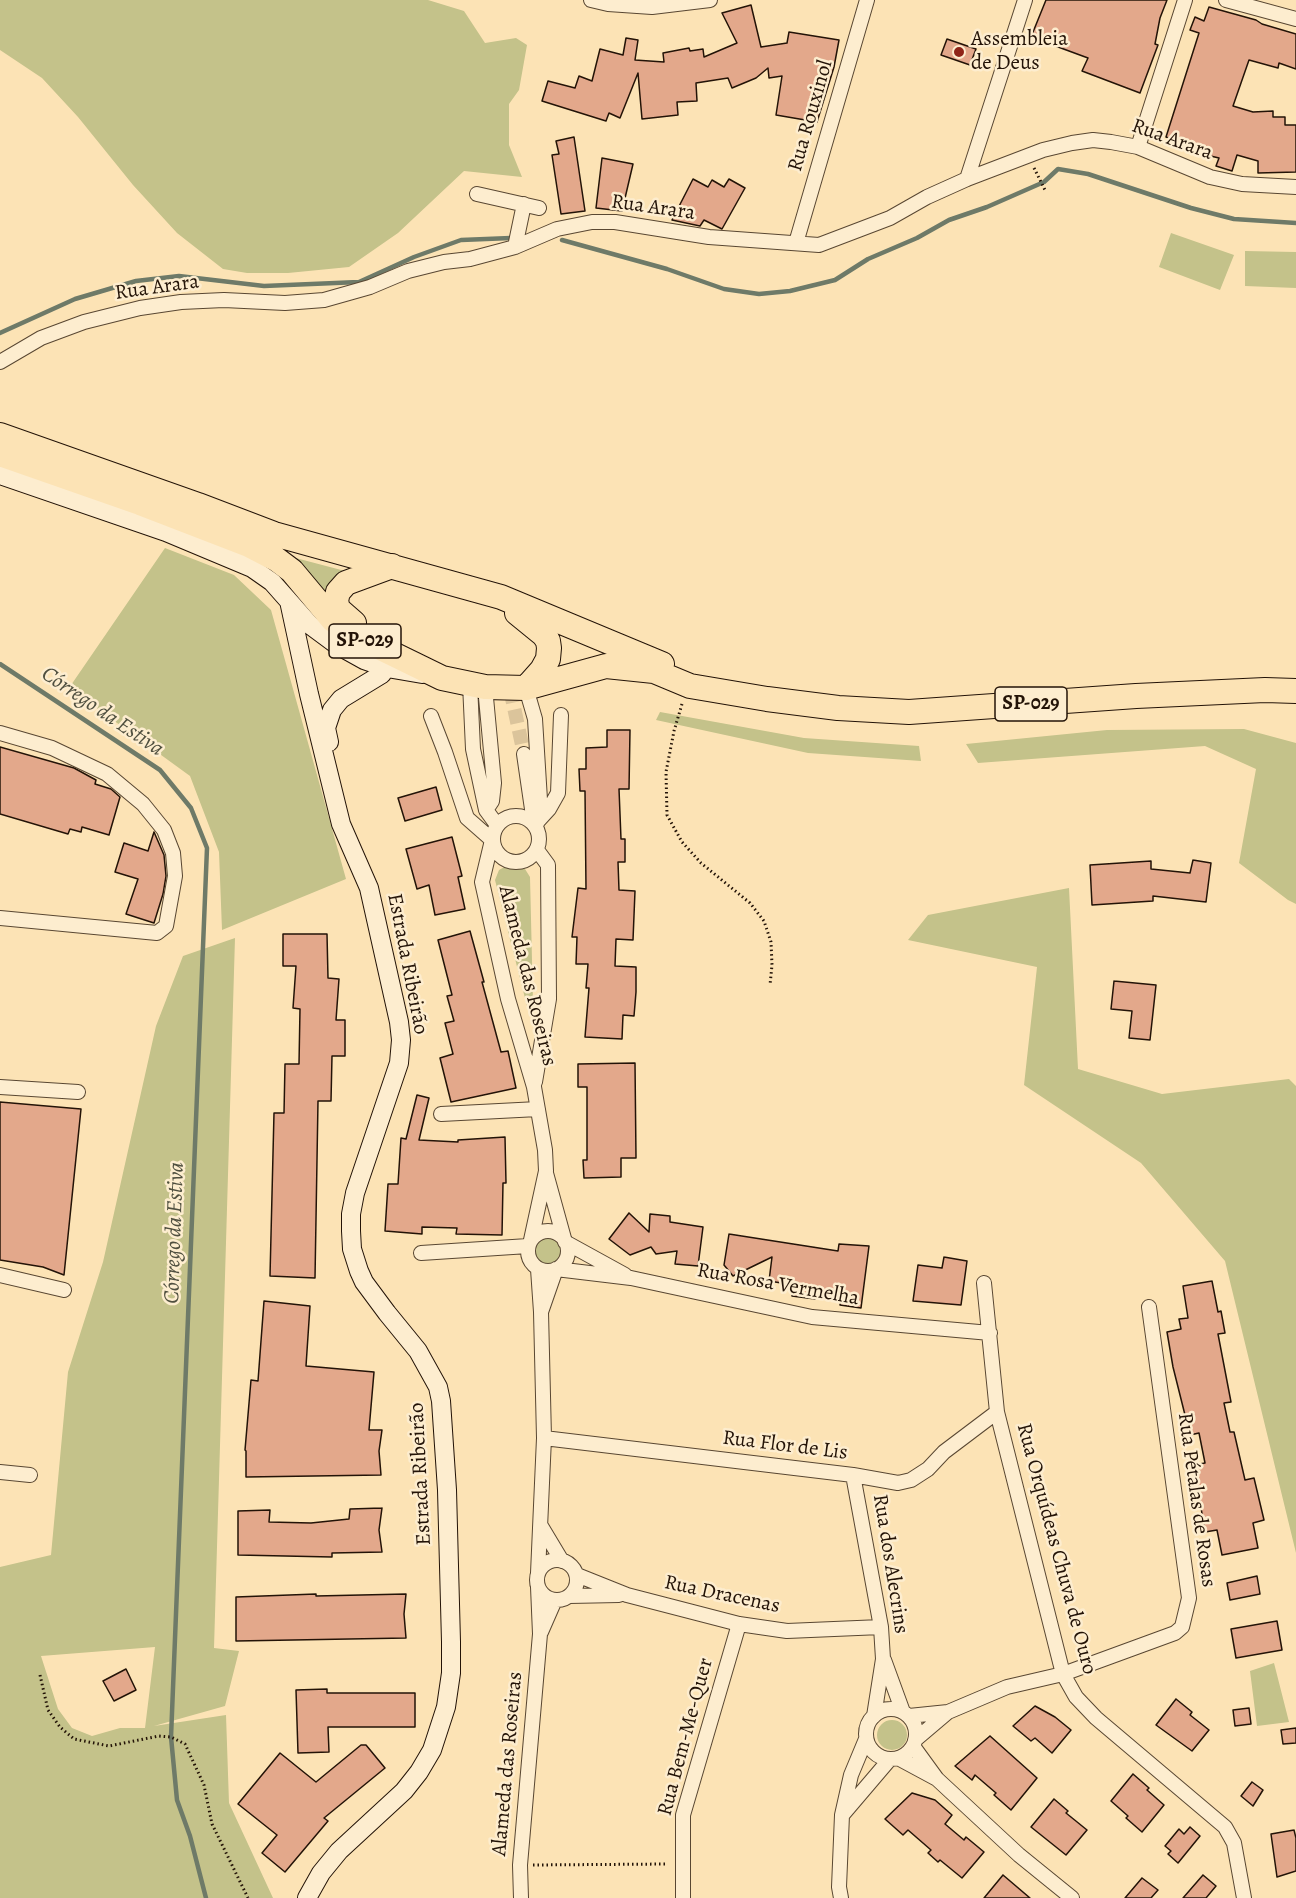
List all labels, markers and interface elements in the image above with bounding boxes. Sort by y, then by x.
place label: Assembleia de Deus [971,27,1068,77]
marker: Assembleia de Deus [952,45,966,59]
street label: Rua Rouxinol [783,57,839,175]
street label: Rua Arara [1128,114,1216,166]
street label: Rua Arara [609,190,697,226]
street label: Rua Arara [113,270,201,306]
road number: SP-029 [329,624,401,658]
water label: Córrego da Estiva [36,661,168,763]
road number: SP-029 [995,687,1067,721]
street label: Alameda das Roseiras [492,883,562,1069]
street label: Estrada Ribeirão [381,891,433,1037]
water label: Córrego da Estiva [159,1162,191,1304]
street label: Rua Rosa Vermelha [695,1258,861,1312]
street label: Estrada Ribeirão [405,1402,437,1546]
street label: Rua Pétalas de Rosas [1171,1411,1221,1589]
street label: Rua Orquídeas Chuva de Ouro [1010,1421,1102,1677]
street label: Rua Flor de Lis [721,1426,849,1466]
street label: Rua dos Alecrins [867,1492,913,1636]
street label: Rua Dracenas [662,1570,782,1620]
street label: Rua Bem-Me-Quer [653,1655,719,1819]
street label: Alameda das Roseiras [487,1671,529,1857]

